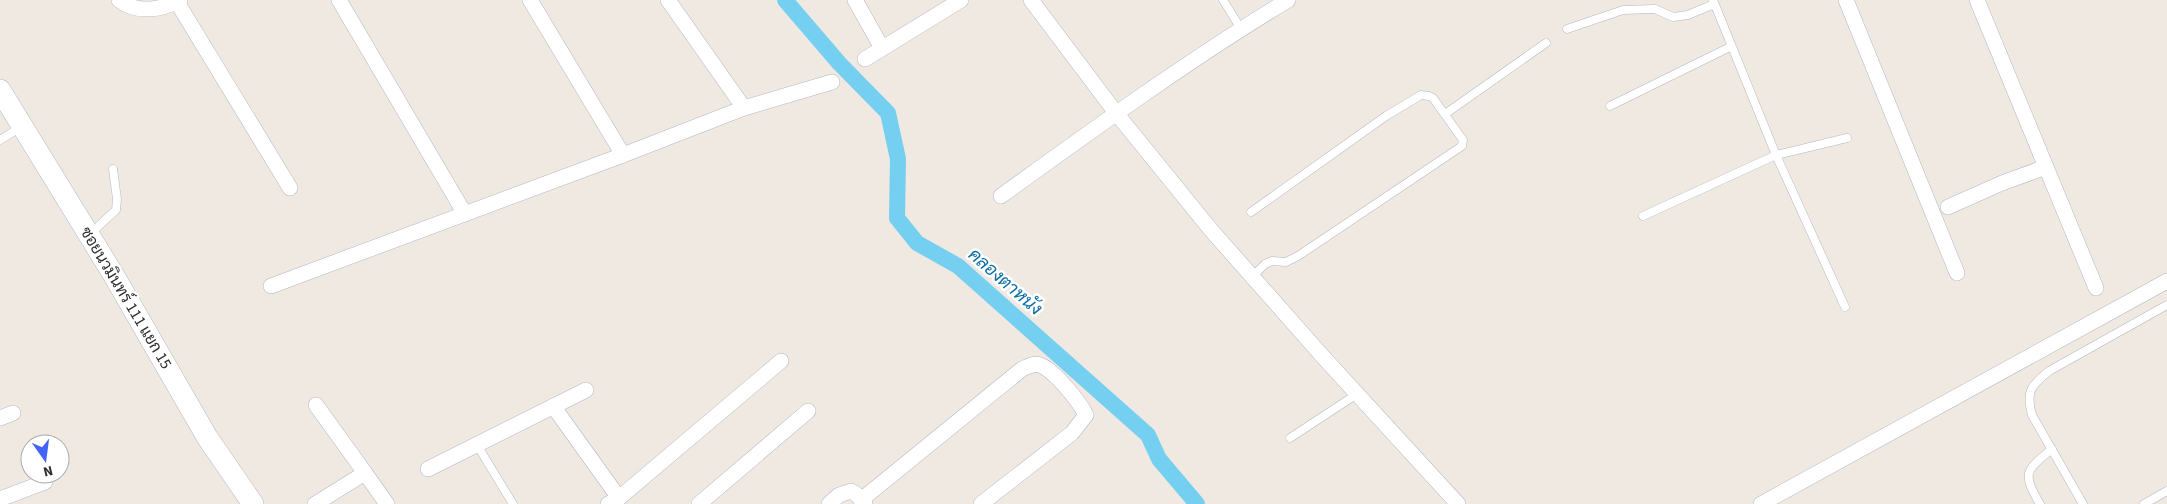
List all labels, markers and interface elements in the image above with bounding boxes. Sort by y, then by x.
street label: ซอยนวมินทร์ 111 แยก 15 [75,222,179,373]
water label: คลองตาหนัง [963,243,1047,321]
north arrow [20,434,70,484]
text: N [41,460,55,481]

